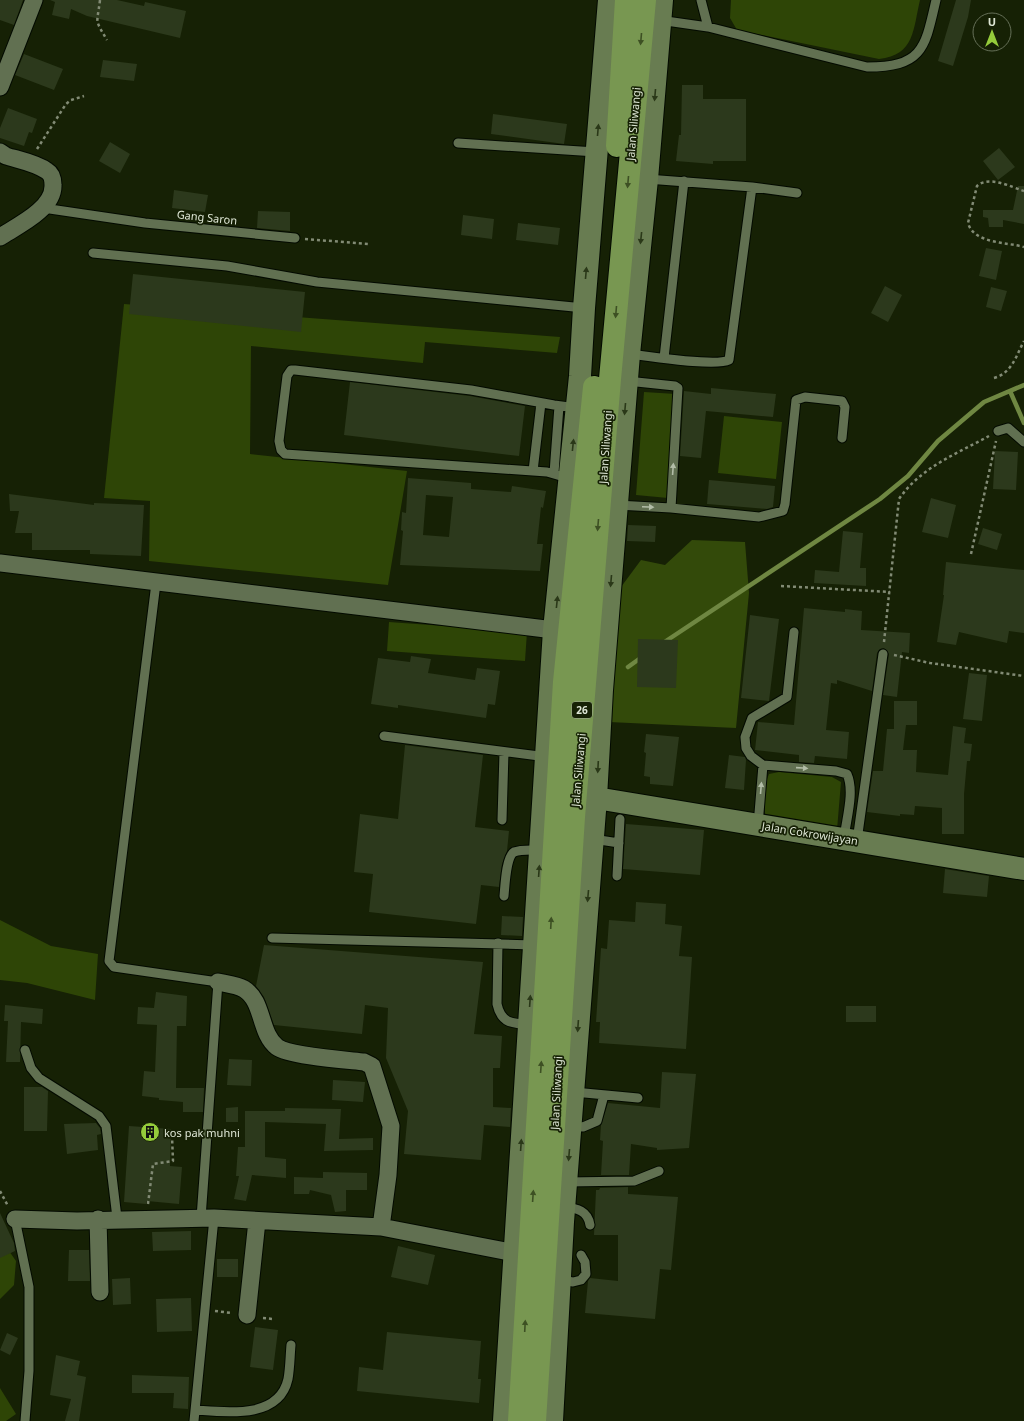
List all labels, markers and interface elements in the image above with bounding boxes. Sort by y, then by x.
north arrow [972,12,1012,52]
text: U [988,14,996,29]
one-way arrow [638,33,645,45]
street label: Jalan Siliwangi [622,87,644,162]
one-way arrow [651,89,658,101]
one-way arrow [595,124,601,136]
one-way arrow [625,176,632,188]
street label: Gang Saron [176,206,238,228]
one-way arrow [638,232,644,244]
one-way arrow [583,267,590,279]
one-way arrow [613,306,620,318]
one-way arrow [621,403,628,415]
street label: Jalan Siliwangi [595,410,615,485]
one-way arrow [570,439,576,451]
one-way arrow [670,463,677,475]
one-way arrow [642,503,654,510]
one-way arrow [595,519,602,531]
one-way arrow [607,575,614,587]
one-way arrow [554,596,560,608]
road number: 26 [572,702,592,718]
street label: Jalan Siliwangi [567,733,589,808]
one-way arrow [595,761,602,773]
one-way arrow [796,765,808,771]
one-way arrow [757,782,764,794]
street label: Jalan Cokrowijayan [760,818,859,848]
one-way arrow [535,865,542,877]
one-way arrow [585,890,592,902]
one-way arrow [547,917,554,929]
one-way arrow [527,995,534,1007]
one-way arrow [574,1020,581,1032]
street label: Jalan Siliwangi [547,1056,565,1131]
one-way arrow [538,1061,545,1073]
building icon: kos pak muhni [139,1121,161,1143]
place label: kos pak muhni [164,1125,240,1140]
one-way arrow [518,1138,524,1151]
one-way arrow [565,1149,572,1161]
one-way arrow [529,1190,536,1202]
one-way arrow [522,1320,529,1332]

